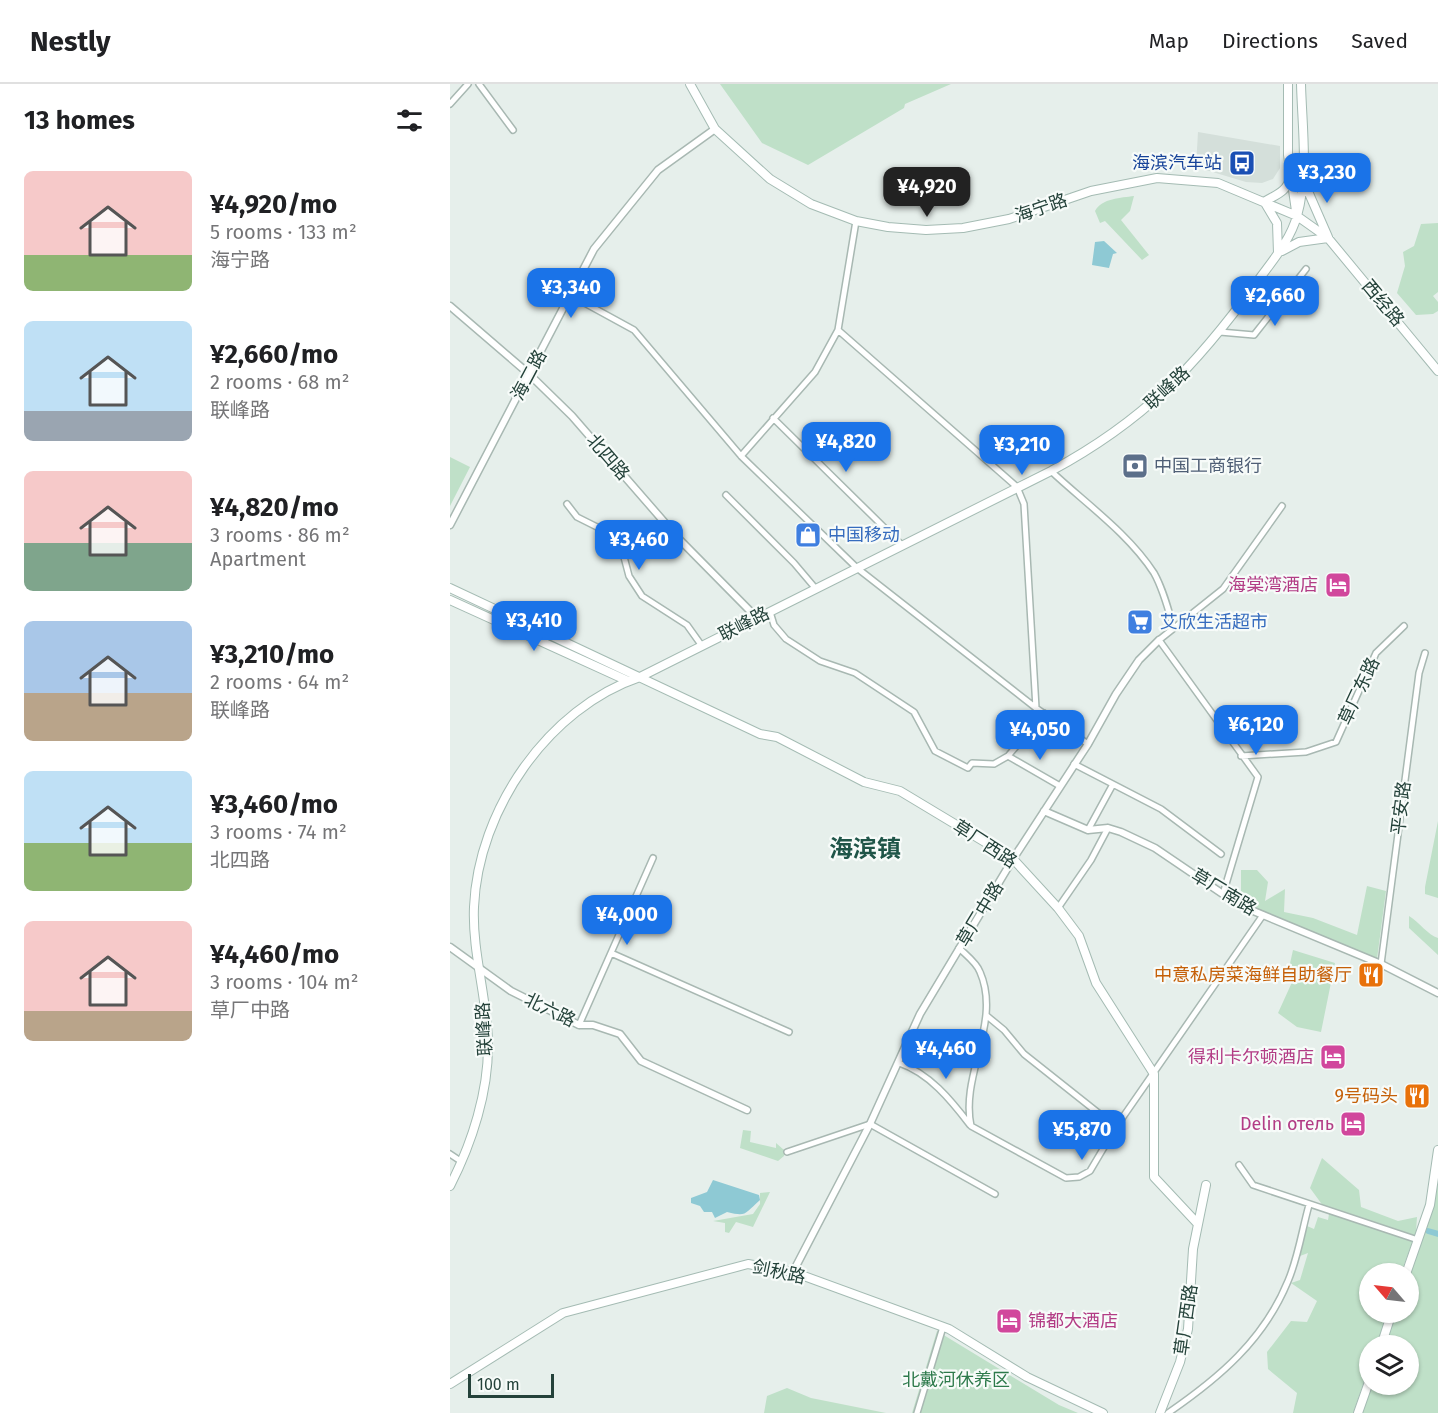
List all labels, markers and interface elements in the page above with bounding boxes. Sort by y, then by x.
text: Nestly [30,25,111,58]
text: Map [1149,28,1189,54]
text: Directions [1222,28,1318,54]
text: Saved [1351,28,1408,54]
icon: filters [393,104,426,137]
text: 13 homes [24,105,135,136]
bus stop icon: 海滨汽车站 [1227,148,1257,178]
place label: 海滨汽车站 [1132,152,1222,174]
pin: ¥3,230 [1278,153,1376,204]
text: ¥3,230 [1298,160,1356,184]
pin: ¥4,920 [878,167,976,218]
text: ¥4,920 [897,174,957,198]
text: ¥4,920/mo [210,189,337,220]
street label: 海宁路 [1012,189,1070,227]
icon: home [72,195,144,267]
text: 5 rooms · 133 m² [210,220,357,244]
text: 海宁路 [210,248,270,272]
pin: ¥3,340 [522,268,620,319]
text: ¥3,340 [541,275,601,299]
street label: 西经路 [1357,275,1409,331]
pin: ¥2,660 [1226,276,1324,327]
text: ¥2,660 [1245,283,1305,307]
text: ¥2,660/mo [210,339,338,370]
icon: home [72,345,144,417]
street label: 海二路 [507,346,551,404]
street label: 联峰路 [1140,362,1194,414]
text: 2 rooms · 68 m² [210,370,350,394]
text: 联峰路 [210,398,270,422]
pin: ¥4,820 [797,422,895,473]
pin: ¥3,210 [973,425,1071,476]
street label: 北四路 [582,429,634,485]
text: ¥4,820 [816,429,876,453]
text: ¥3,210 [993,432,1051,456]
bank icon: 中国工商银行 [1120,451,1150,481]
place label: 中国工商银行 [1154,455,1262,477]
text: ¥4,820/mo [210,492,339,523]
icon: home [72,495,144,567]
pin: ¥3,460 [590,520,688,571]
shop icon: 中国移动 [793,520,823,550]
text: 3 rooms · 86 m² [210,523,350,547]
place label: 中国移动 [828,524,900,546]
text: ¥3,460 [609,527,669,551]
text: Apartment [210,547,306,571]
hotel icon: 海棠湾酒店 [1323,570,1353,600]
place label: 海棠湾酒店 [1228,574,1318,596]
pin: ¥3,410 [485,601,583,652]
street label: 联峰路 [715,602,773,646]
supermarket icon: 艾欣生活超市 [1125,607,1155,637]
text: ¥3,410 [506,608,562,632]
place label: 艾欣生活超市 [1160,611,1268,633]
text: ¥3,210/mo [210,639,334,670]
icon: home [72,645,144,717]
street label: 草厂东路 [1334,654,1384,728]
text: 2 rooms · 64 m² [210,670,349,694]
text: 联峰路 [210,698,270,722]
pin: ¥6,120 [1207,705,1305,756]
pin: ¥4,050 [991,710,1089,761]
text: ¥6,120 [1228,712,1284,736]
text: ¥4,050 [1010,717,1070,741]
street label: 平安路 [1387,780,1415,836]
text: ¥3,460/mo [210,789,338,820]
icon: home [72,795,144,867]
street label: 草厂西路 [949,815,1021,873]
text: 3 rooms · 74 m² [210,820,347,844]
district label: 海滨镇 [829,835,901,863]
text: 北四路 [210,848,270,872]
street label: 草厂南路 [1187,864,1261,920]
street label: 草厂中路 [952,877,1008,951]
pin: ¥4,000 [578,895,676,946]
text: ¥4,000 [596,902,658,926]
text: ¥4,460/mo [210,939,339,970]
icon: home [72,945,144,1017]
restaurant icon: 中意私房菜海鲜自助餐厅 [1356,960,1386,990]
place label: 中意私房菜海鲜自助餐厅 [1154,964,1352,986]
text: 3 rooms · 104 m² [210,970,358,994]
street label: 北六路 [521,988,579,1032]
text: 草厂中路 [210,998,290,1022]
street label: 联峰路 [472,1001,496,1057]
pin: ¥4,460 [897,1029,995,1080]
text: ¥4,460 [916,1036,976,1060]
hotel icon: 得利卡尔顿酒店 [1318,1042,1348,1072]
place label: 得利卡尔顿酒店 [1188,1046,1314,1068]
restaurant icon: 9号码头 [1402,1081,1432,1111]
place label: 9号码头 [1335,1085,1398,1107]
hotel icon: Delin отель [1338,1109,1368,1139]
pin: ¥5,870 [1033,1110,1131,1161]
place label: Delin отель [1240,1113,1334,1135]
text: ¥5,870 [1053,1117,1111,1141]
street label: 剑秋路 [750,1256,808,1288]
north arrow [1359,1263,1419,1323]
map controls [1359,1263,1419,1395]
street label: 草厂西路 [1170,1283,1202,1357]
hotel icon: 锦都大酒店 [994,1306,1024,1336]
place label: 锦都大酒店 [1028,1310,1118,1332]
button: layers [1359,1335,1419,1395]
park label: 北戴河休养区 [902,1369,1010,1391]
scale bar [468,1371,554,1398]
text: 100 m [477,1375,520,1394]

